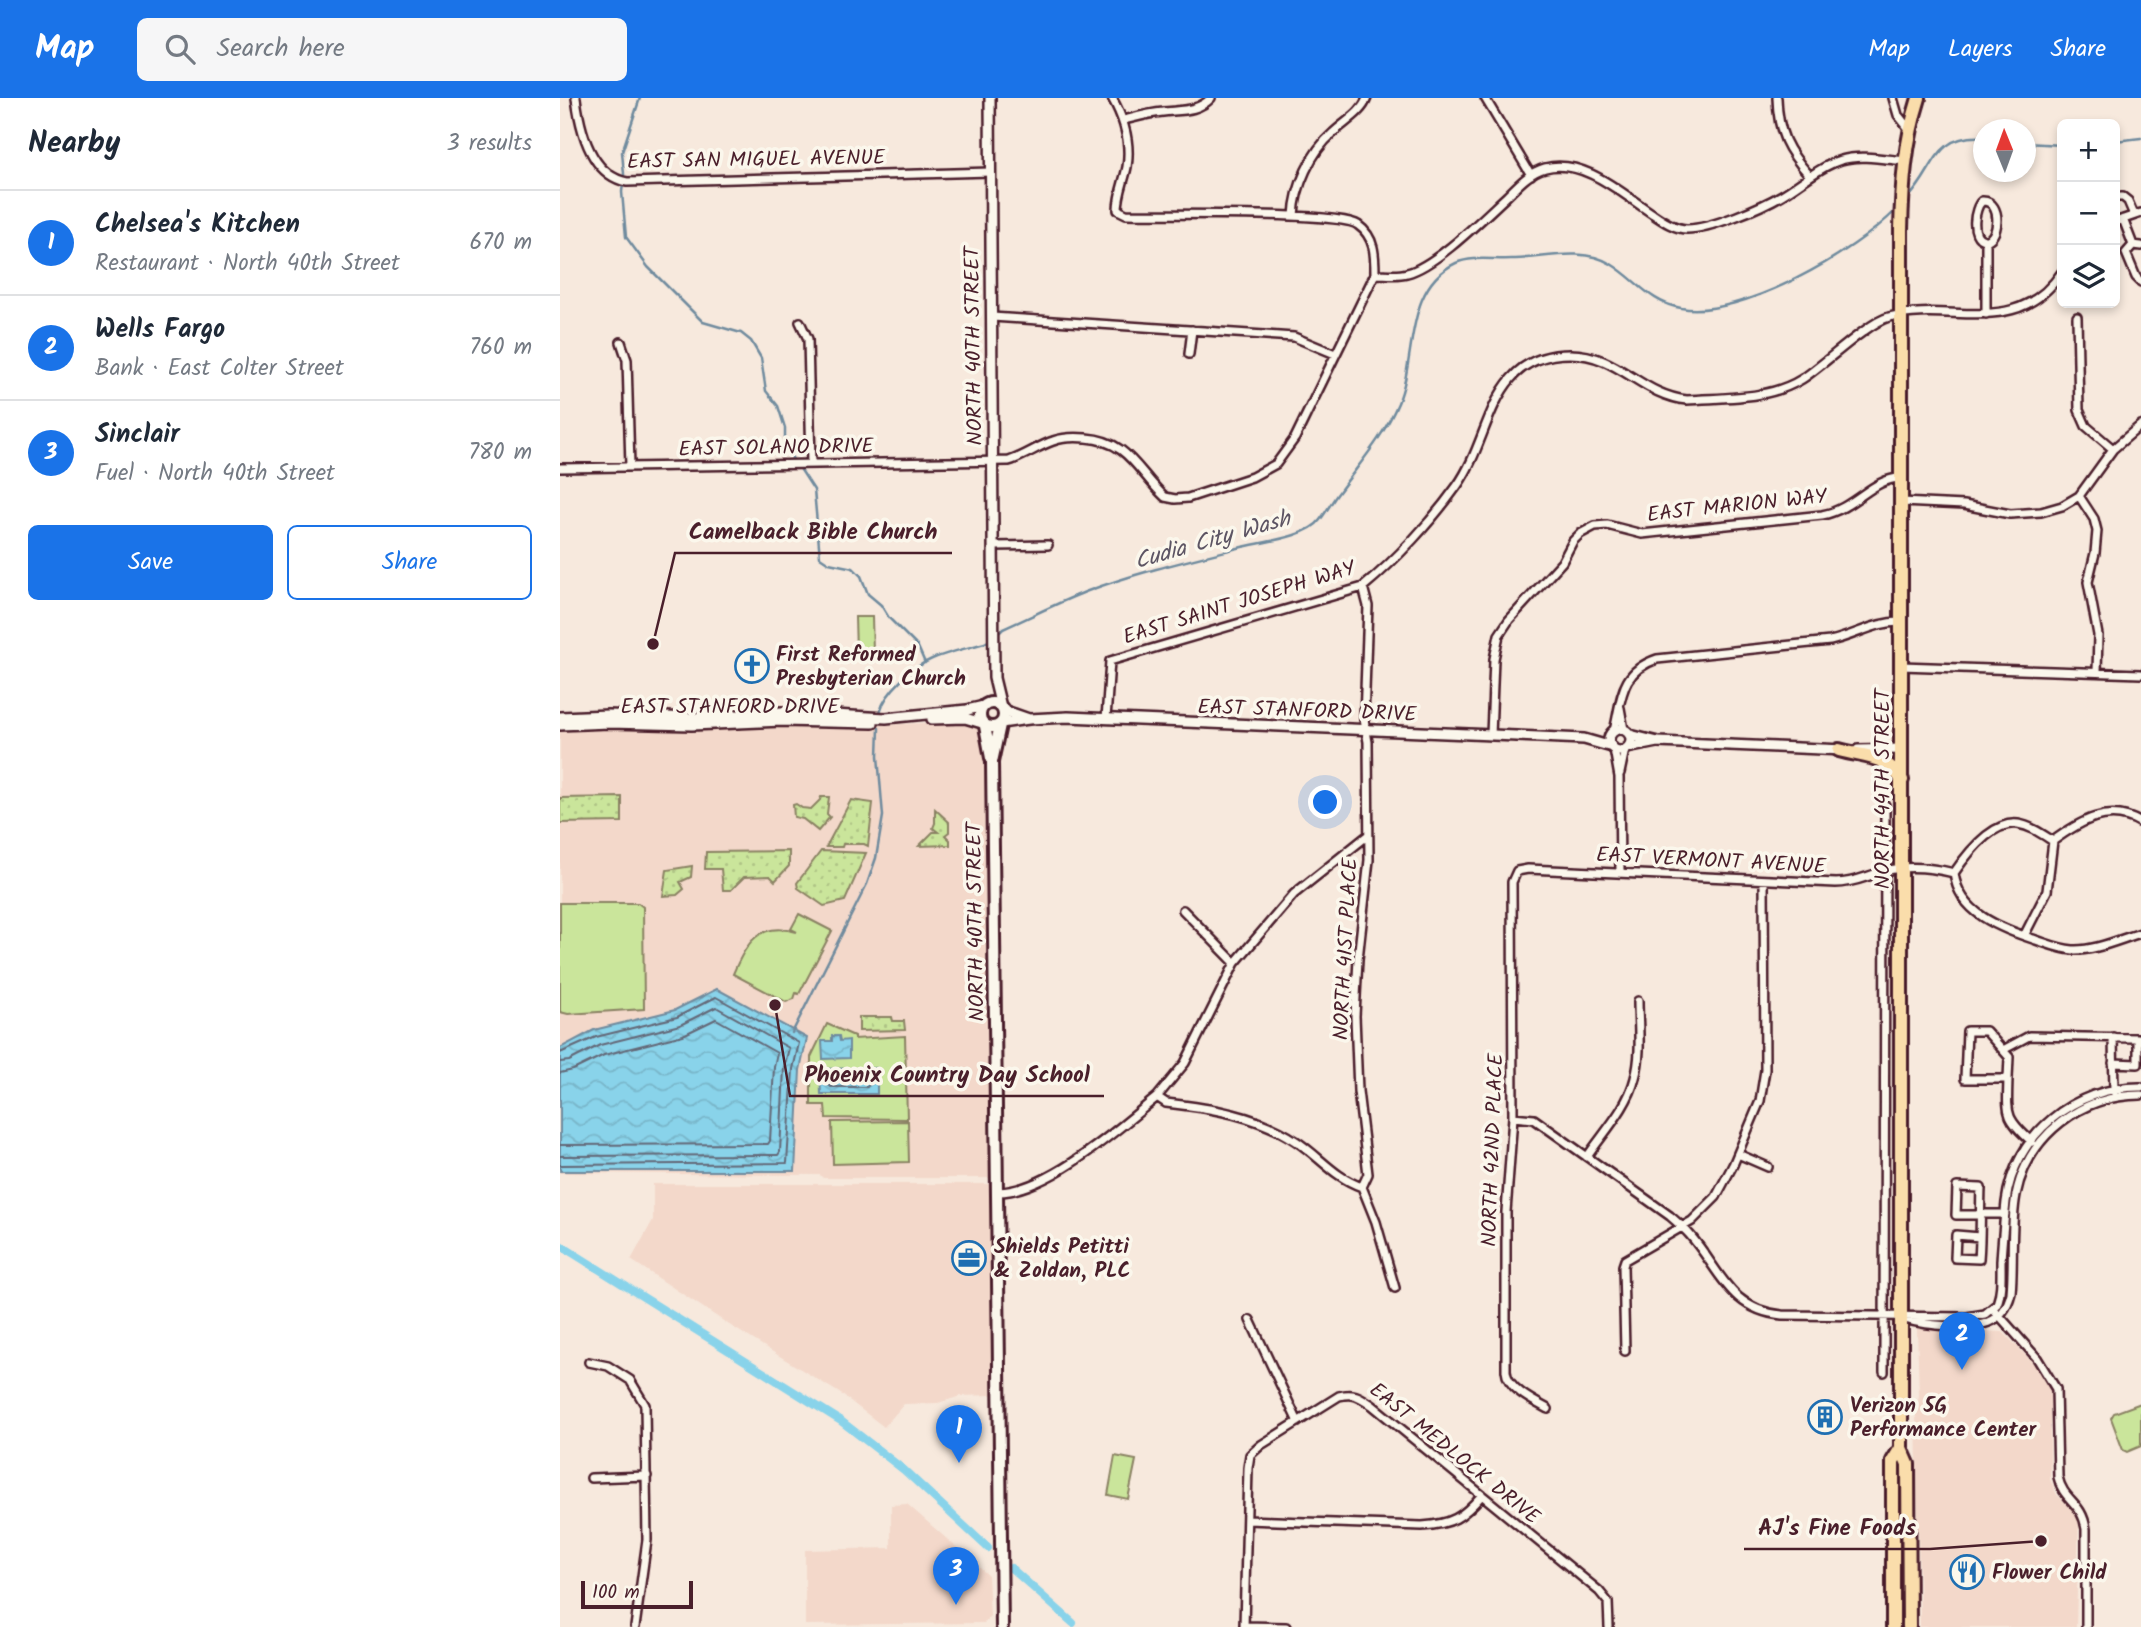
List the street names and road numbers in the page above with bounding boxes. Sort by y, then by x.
street label: EAST SAN MIGUEL AVENUE [627,142,886,179]
street label: NORTH 40TH STREET [956,244,993,446]
street label: EAST SOLANO DRIVE [678,430,875,467]
street label: EAST MARION WAY [1646,481,1830,532]
street label: EAST SAINT JOSEPH WAY [1119,552,1361,655]
street label: NORTH 44TH STREET [1867,687,1900,889]
street label: EAST STANFORD DRIVE [620,691,840,724]
street label: EAST STANFORD DRIVE [1197,691,1418,732]
street label: NORTH 40TH STREET [958,820,995,1022]
street label: EAST VERMONT AVENUE [1595,839,1827,884]
street label: NORTH 41ST PLACE [1325,856,1368,1041]
street label: NORTH 42ND PLACE [1474,1052,1513,1247]
street label: EAST MEDLOCK DRIVE [1361,1375,1547,1534]

